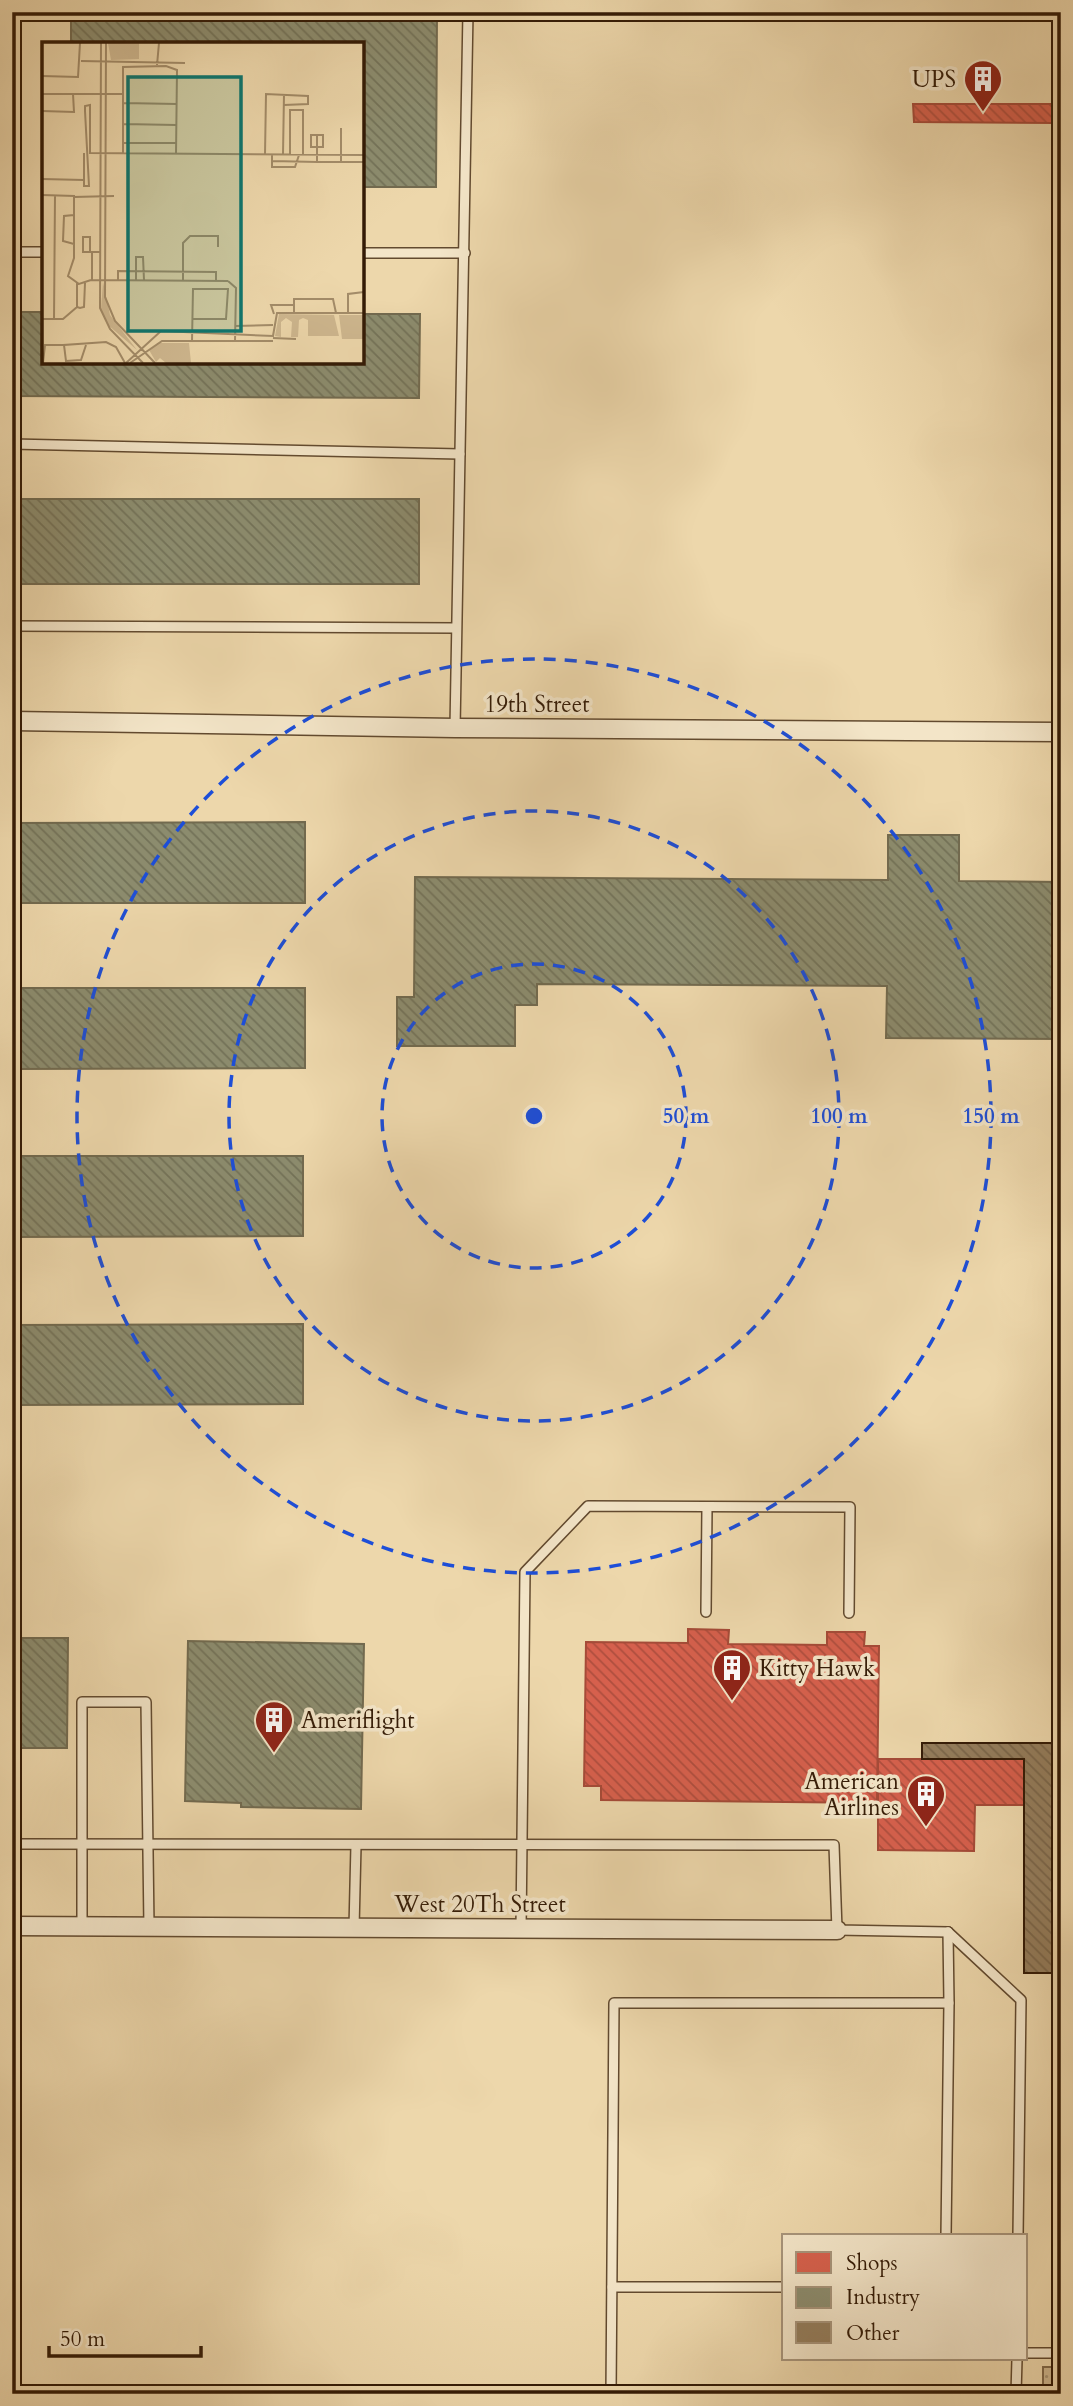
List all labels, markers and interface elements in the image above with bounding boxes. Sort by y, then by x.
inset map [42,42,364,364]
building icon: UPS [962,58,1004,113]
place label: UPS [912,64,956,95]
street label: 19th Street [485,689,589,720]
text: 50 m [663,1102,710,1131]
text: 100 m [810,1102,868,1131]
text: 150 m [962,1102,1020,1131]
centre of rings [522,1104,546,1128]
building icon: Kitty Hawk [711,1647,753,1702]
place label: Kitty Hawk [759,1653,876,1684]
building icon: Ameriflight [253,1699,295,1754]
place label: Ameriflight [301,1705,414,1736]
place label: American Airlines [804,1766,899,1823]
building icon: American Airlines [905,1773,947,1828]
street label: West 20Th Street [393,1889,566,1920]
legend [782,2234,1028,2360]
text: Shops [846,2249,898,2278]
text: Industry [846,2283,920,2312]
scale bar [49,2315,201,2359]
text: Other [846,2319,900,2348]
text: 50 m [60,2325,105,2354]

